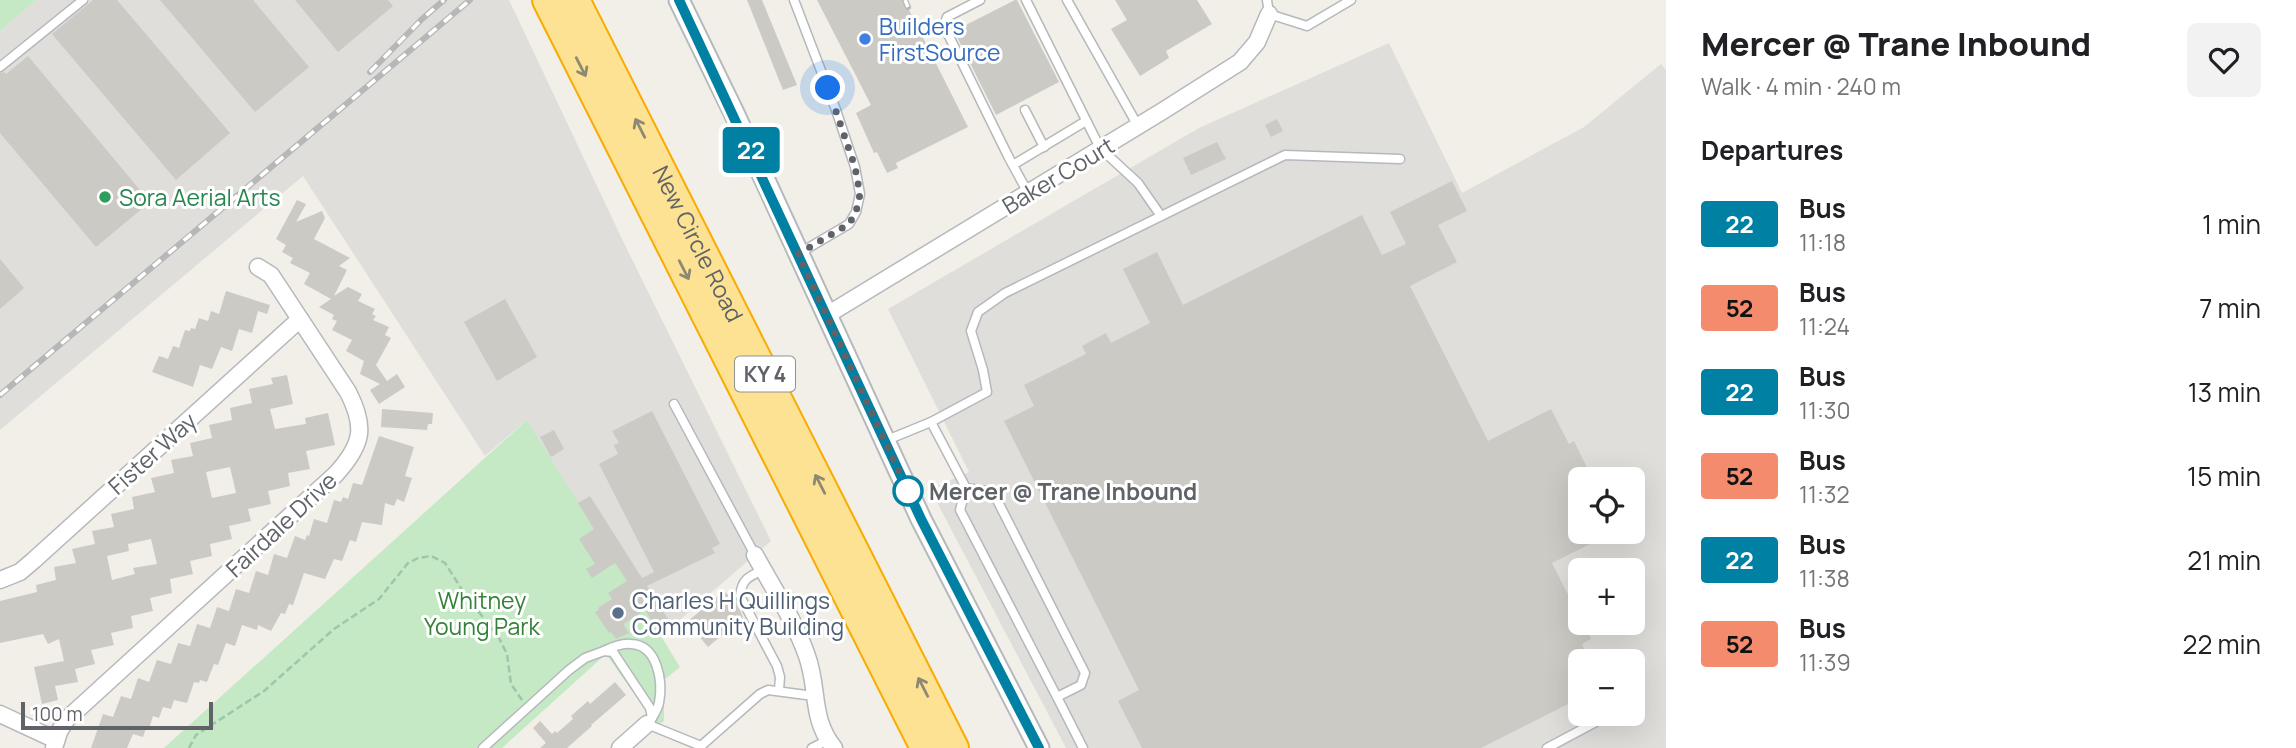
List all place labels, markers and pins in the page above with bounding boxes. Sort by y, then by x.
place label: Builders FirstSource [879,10,1000,68]
marker: Builders FirstSource [857,31,873,47]
place label: Sora Aerial Arts [119,181,281,213]
marker: Sora Aerial Arts [97,189,113,205]
place label: Mercer @ Trane Inbound [929,475,1197,507]
marker: Mercer @ Trane Inbound [893,476,923,506]
place label: Charles H Quillings Community Building [632,584,844,642]
marker: Charles H Quillings Community Building [610,605,626,621]

